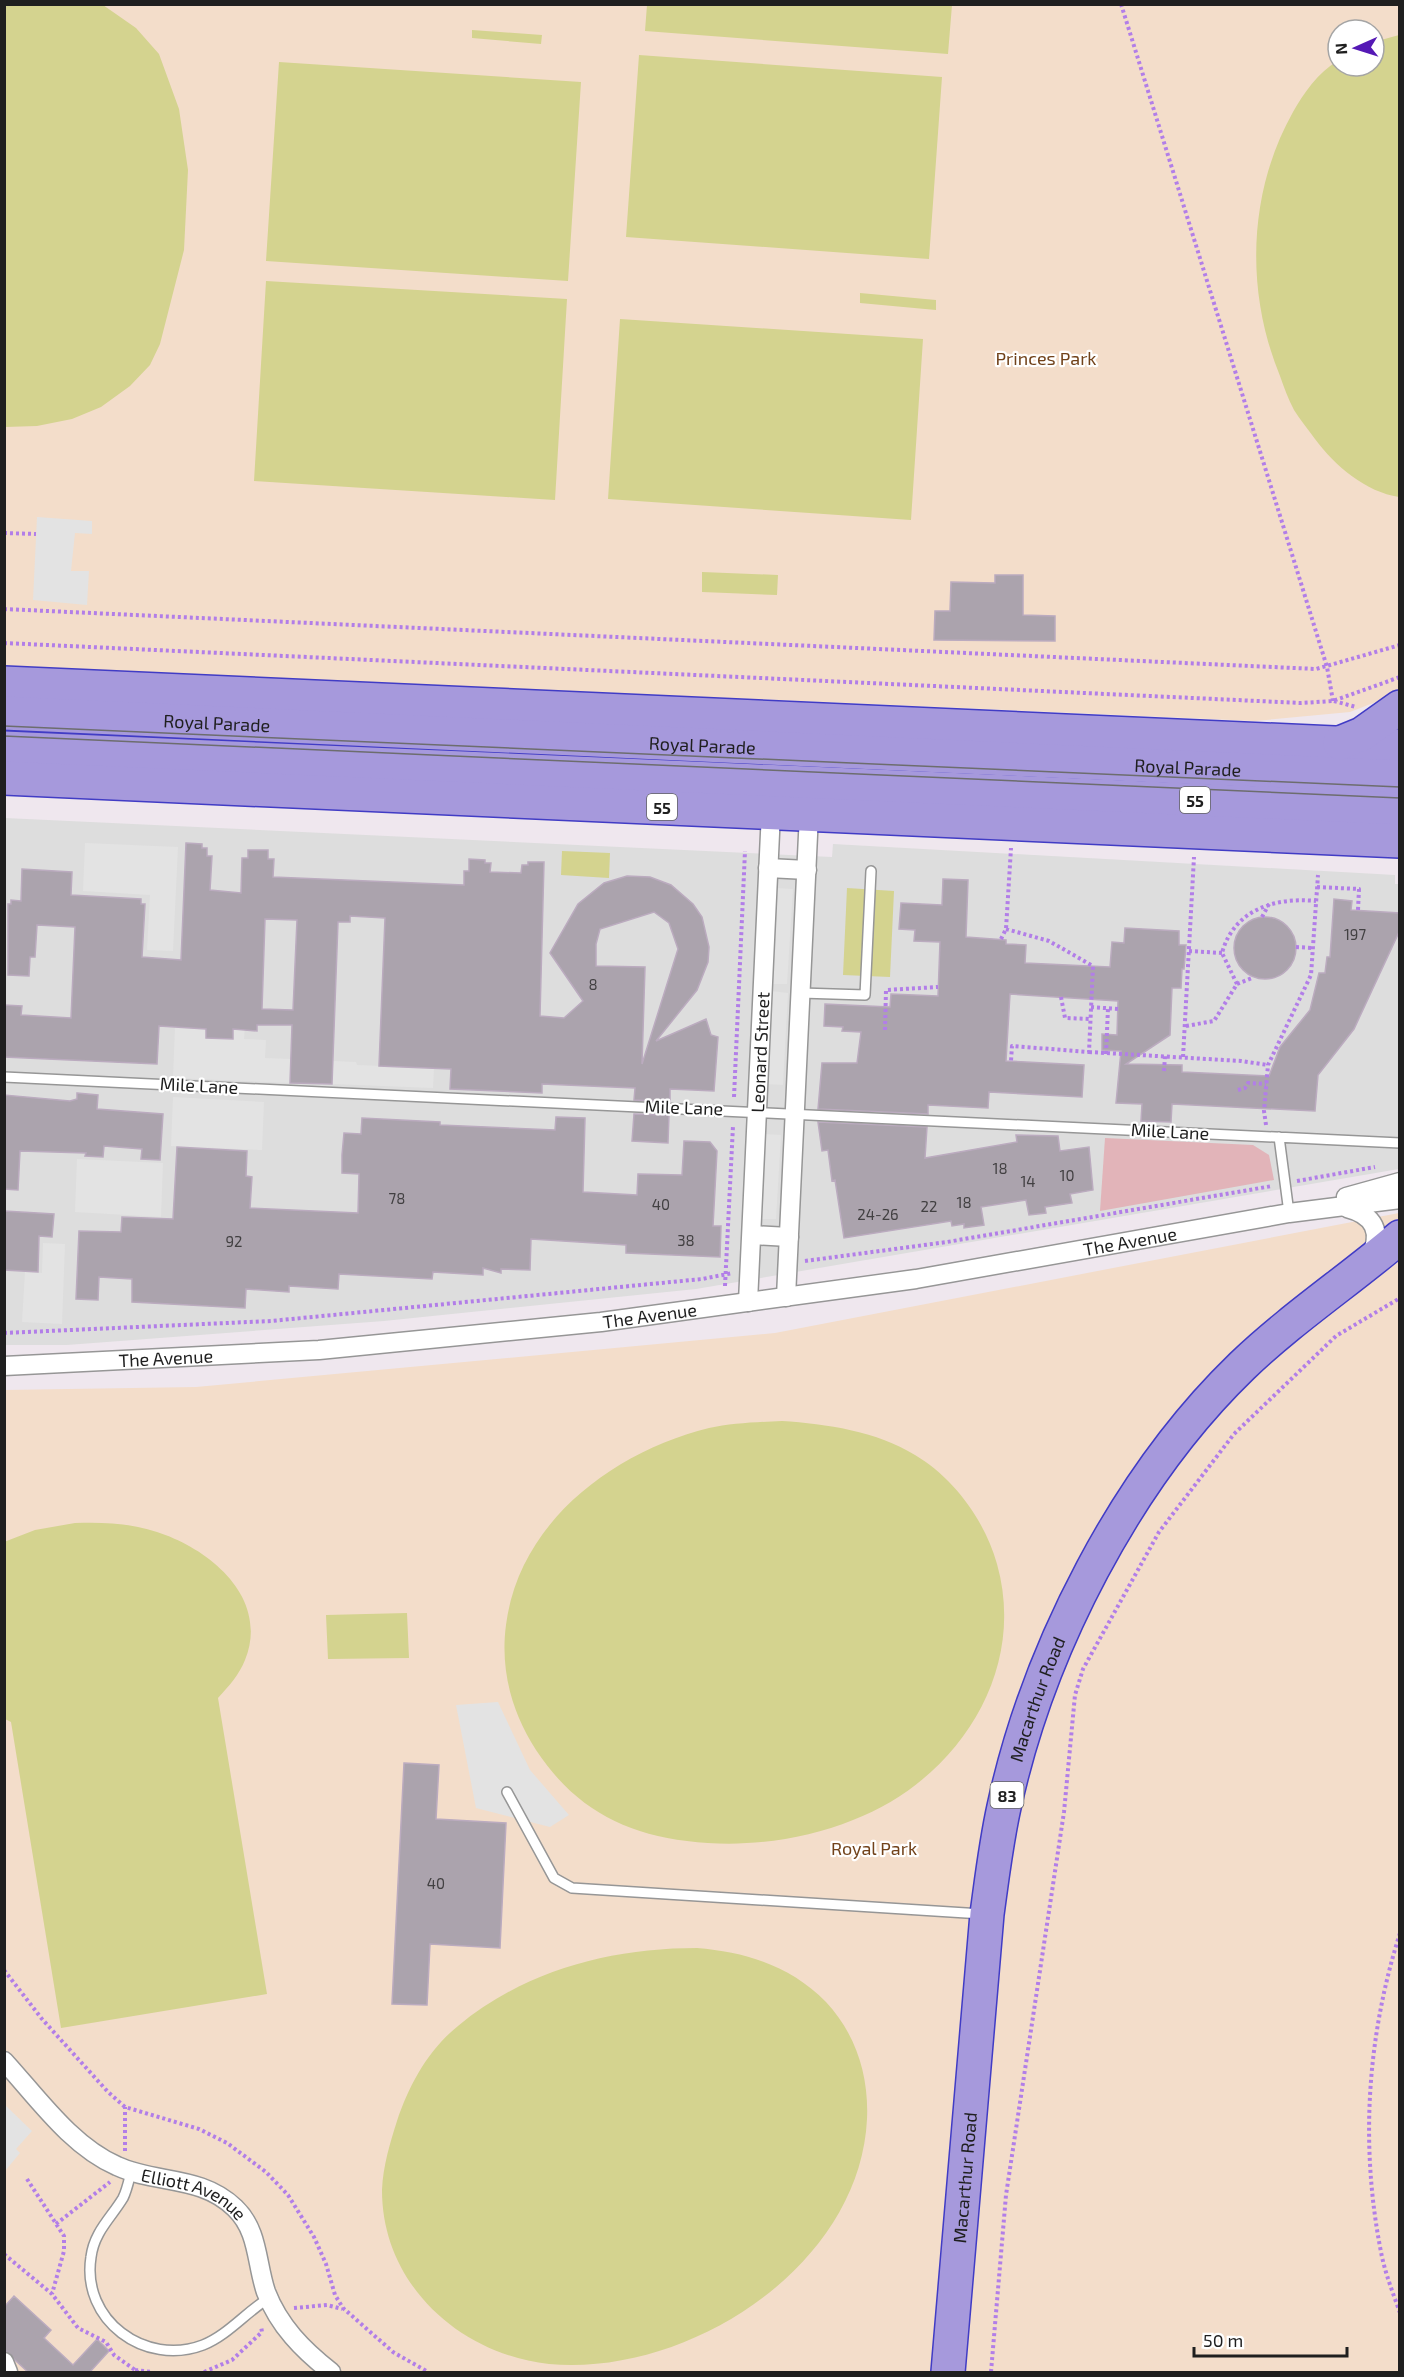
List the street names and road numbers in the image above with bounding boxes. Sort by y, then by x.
street label: Royal Parade [163,709,271,736]
street label: Royal Parade [648,732,756,758]
street label: Royal Parade [1134,754,1242,781]
road number: 55 [1180,787,1210,813]
road number: 55 [647,794,677,820]
street label: Leonard Street [746,991,774,1113]
street label: Mile Lane [159,1072,239,1098]
street label: Mile Lane [644,1095,724,1119]
street label: Mile Lane [1130,1118,1210,1144]
street label: The Avenue [1081,1222,1178,1260]
street label: The Avenue [601,1298,698,1333]
street label: The Avenue [118,1344,214,1371]
street label: Macarthur Road [1005,1633,1070,1764]
road number: 83 [990,1782,1024,1808]
street label: Macarthur Road [948,2111,981,2244]
street label: Elliott Avenue [139,2164,252,2224]

